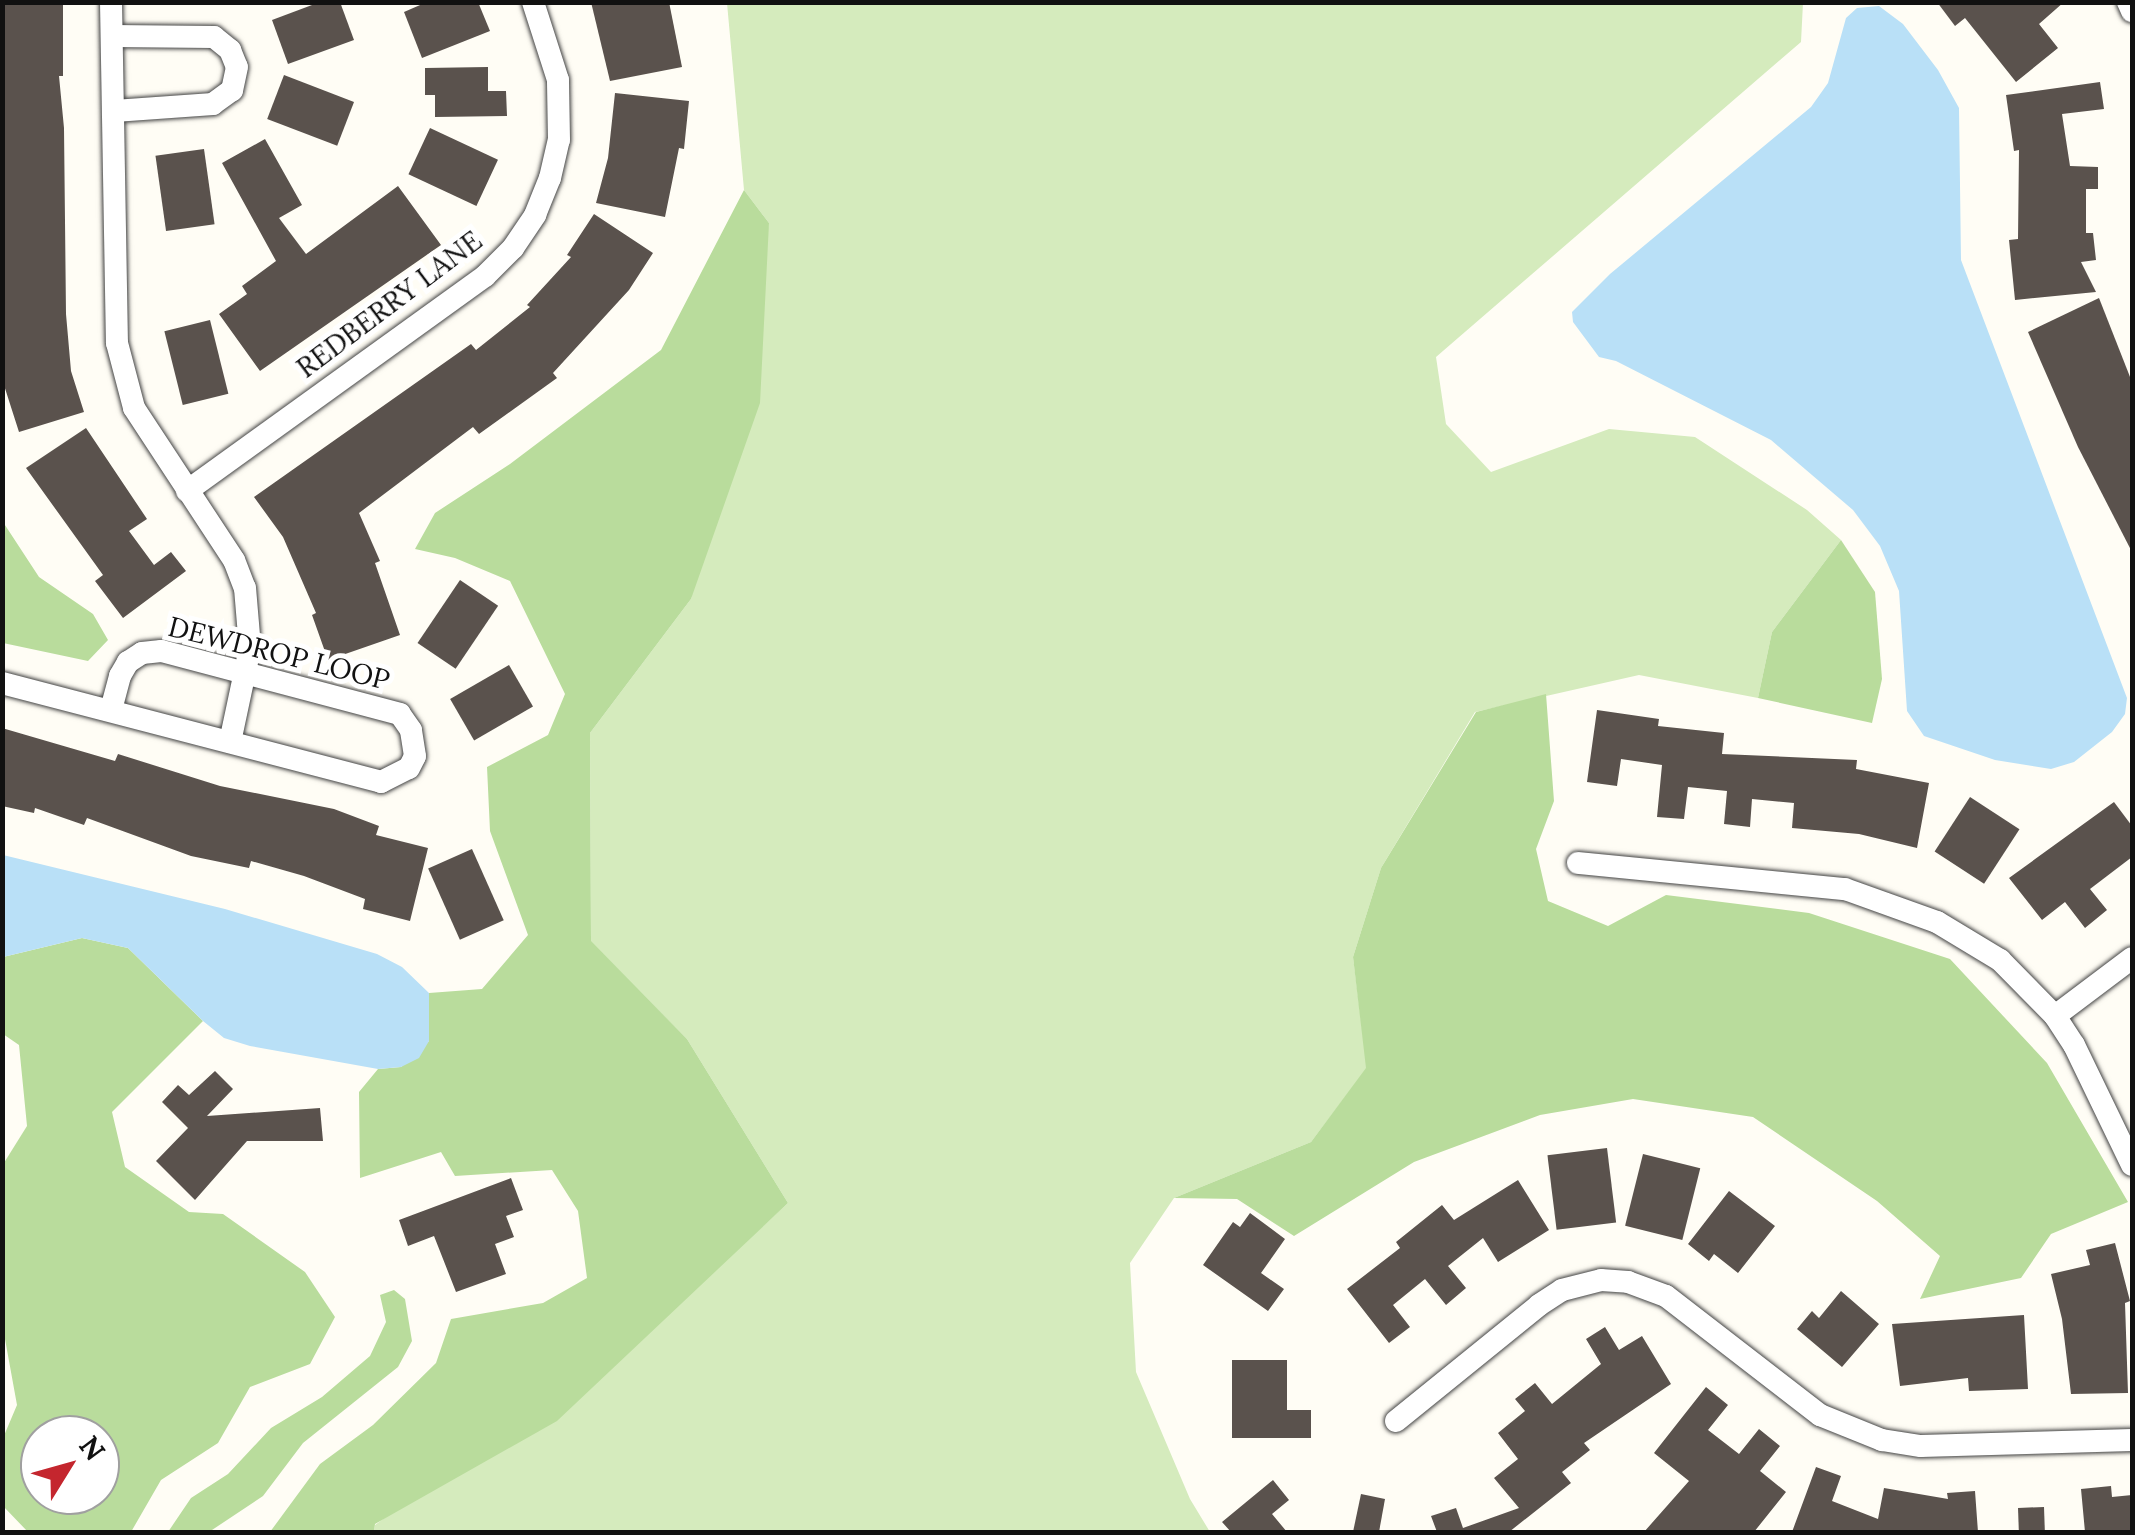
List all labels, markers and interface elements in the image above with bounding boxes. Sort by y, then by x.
street label: REDBERRY LANE [290,223,488,385]
street label: DEWDROP LOOP [165,609,393,697]
north arrow [20,1415,120,1515]
text: N [71,1429,113,1468]

